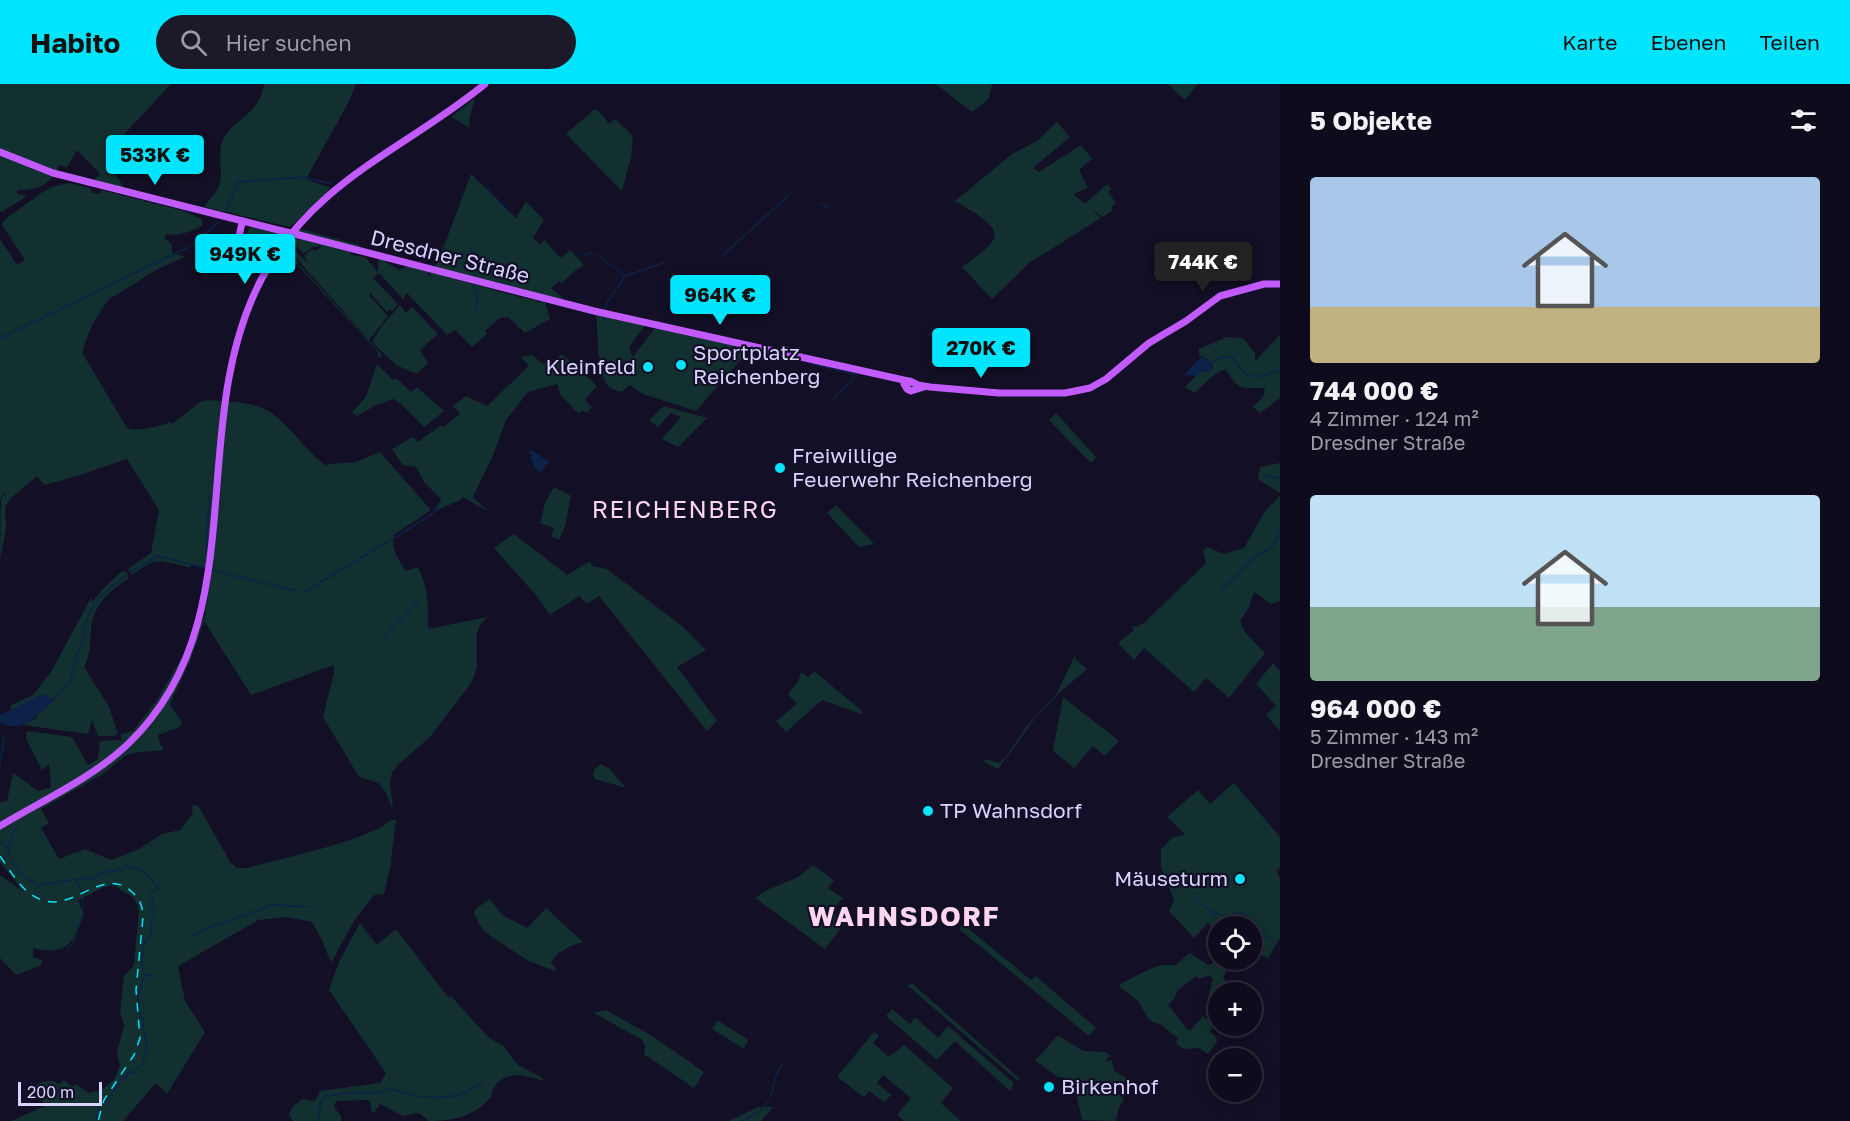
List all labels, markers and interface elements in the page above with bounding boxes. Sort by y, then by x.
search box [156,15,576,69]
text: Habito [30,26,120,59]
icon: search [177,26,210,59]
text: Hier suchen [225,29,352,56]
text: Karte [1562,29,1618,55]
text: Ebenen [1651,29,1726,55]
text: Teilen [1759,29,1820,55]
icon: filters [1787,104,1820,137]
text: 5 Objekte [1310,105,1432,136]
pin: 533K € [106,135,204,186]
text: 533K € [120,142,190,166]
icon: home [1511,216,1619,324]
street label: Dresdner Straße [368,224,533,288]
pin: 949K € [196,234,294,285]
text: 949K € [209,241,281,265]
pin: 744K € [1154,242,1252,293]
text: 744K € [1168,249,1238,273]
pin: 964K € [671,275,769,326]
text: 964K € [684,282,756,306]
pin: 270K € [932,328,1030,379]
text: 270K € [946,335,1016,359]
place label: Sportplatz Reichenberg [693,339,820,389]
place label: Kleinfeld [545,353,636,379]
marker: Sportplatz Reichenberg [674,358,688,372]
marker: Kleinfeld [641,360,655,374]
text: 744 000 € [1310,375,1439,406]
text: 4 Zimmer · 124 m² [1310,406,1479,430]
text: Dresdner Straße [1310,430,1465,454]
place label: Freiwillige Feuerwehr Reichenberg [792,442,1033,492]
marker: Freiwillige Feuerwehr Reichenberg [773,461,787,475]
district label: REICHENBERG [592,494,778,523]
icon: home [1511,534,1619,642]
text: 964 000 € [1310,693,1441,724]
text: 5 Zimmer · 143 m² [1310,724,1478,748]
text: Dresdner Straße [1310,748,1465,772]
place label: TP Wahnsdorf [940,797,1082,823]
marker: TP Wahnsdorf [921,804,935,818]
place label: Mäuseturm [1114,865,1228,891]
marker: Mäuseturm [1233,872,1247,886]
district label: WAHNSDORF [808,900,1000,932]
map controls [1208,916,1262,1102]
button: locate [1208,916,1262,970]
button: + [1208,982,1262,1036]
button: − [1208,1048,1262,1102]
place label: Birkenhof [1061,1073,1159,1099]
scale bar [18,1079,102,1106]
marker: Birkenhof [1042,1080,1056,1094]
text: 200 m [27,1082,74,1102]

